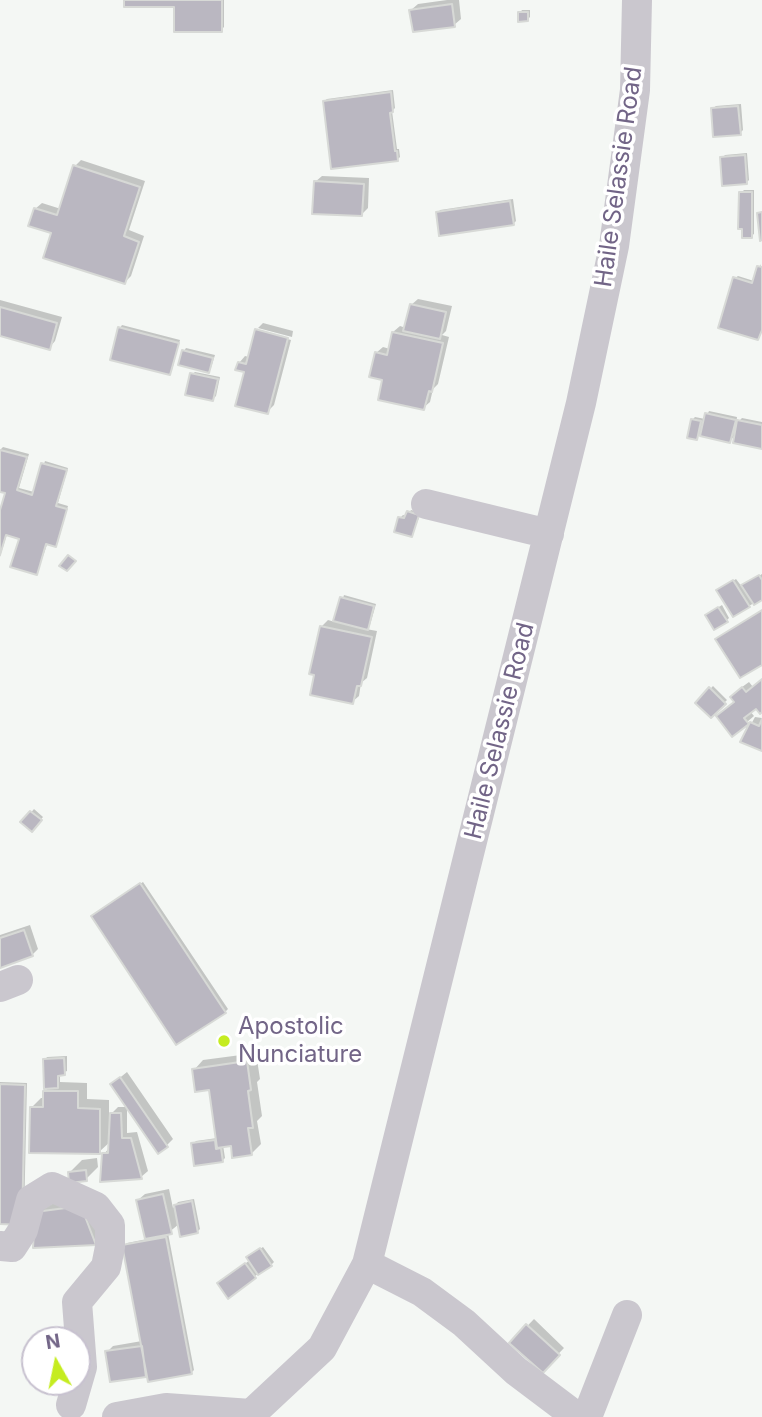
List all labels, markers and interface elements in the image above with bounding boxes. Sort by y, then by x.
street label: Haile Selassie Road [589,65,649,289]
street label: Haile Selassie Road [459,620,541,842]
place label: Apostolic Nunciature [238,1013,362,1069]
marker: Apostolic Nunciature [216,1033,232,1049]
north arrow [21,1326,91,1396]
text: N [44,1329,62,1354]

